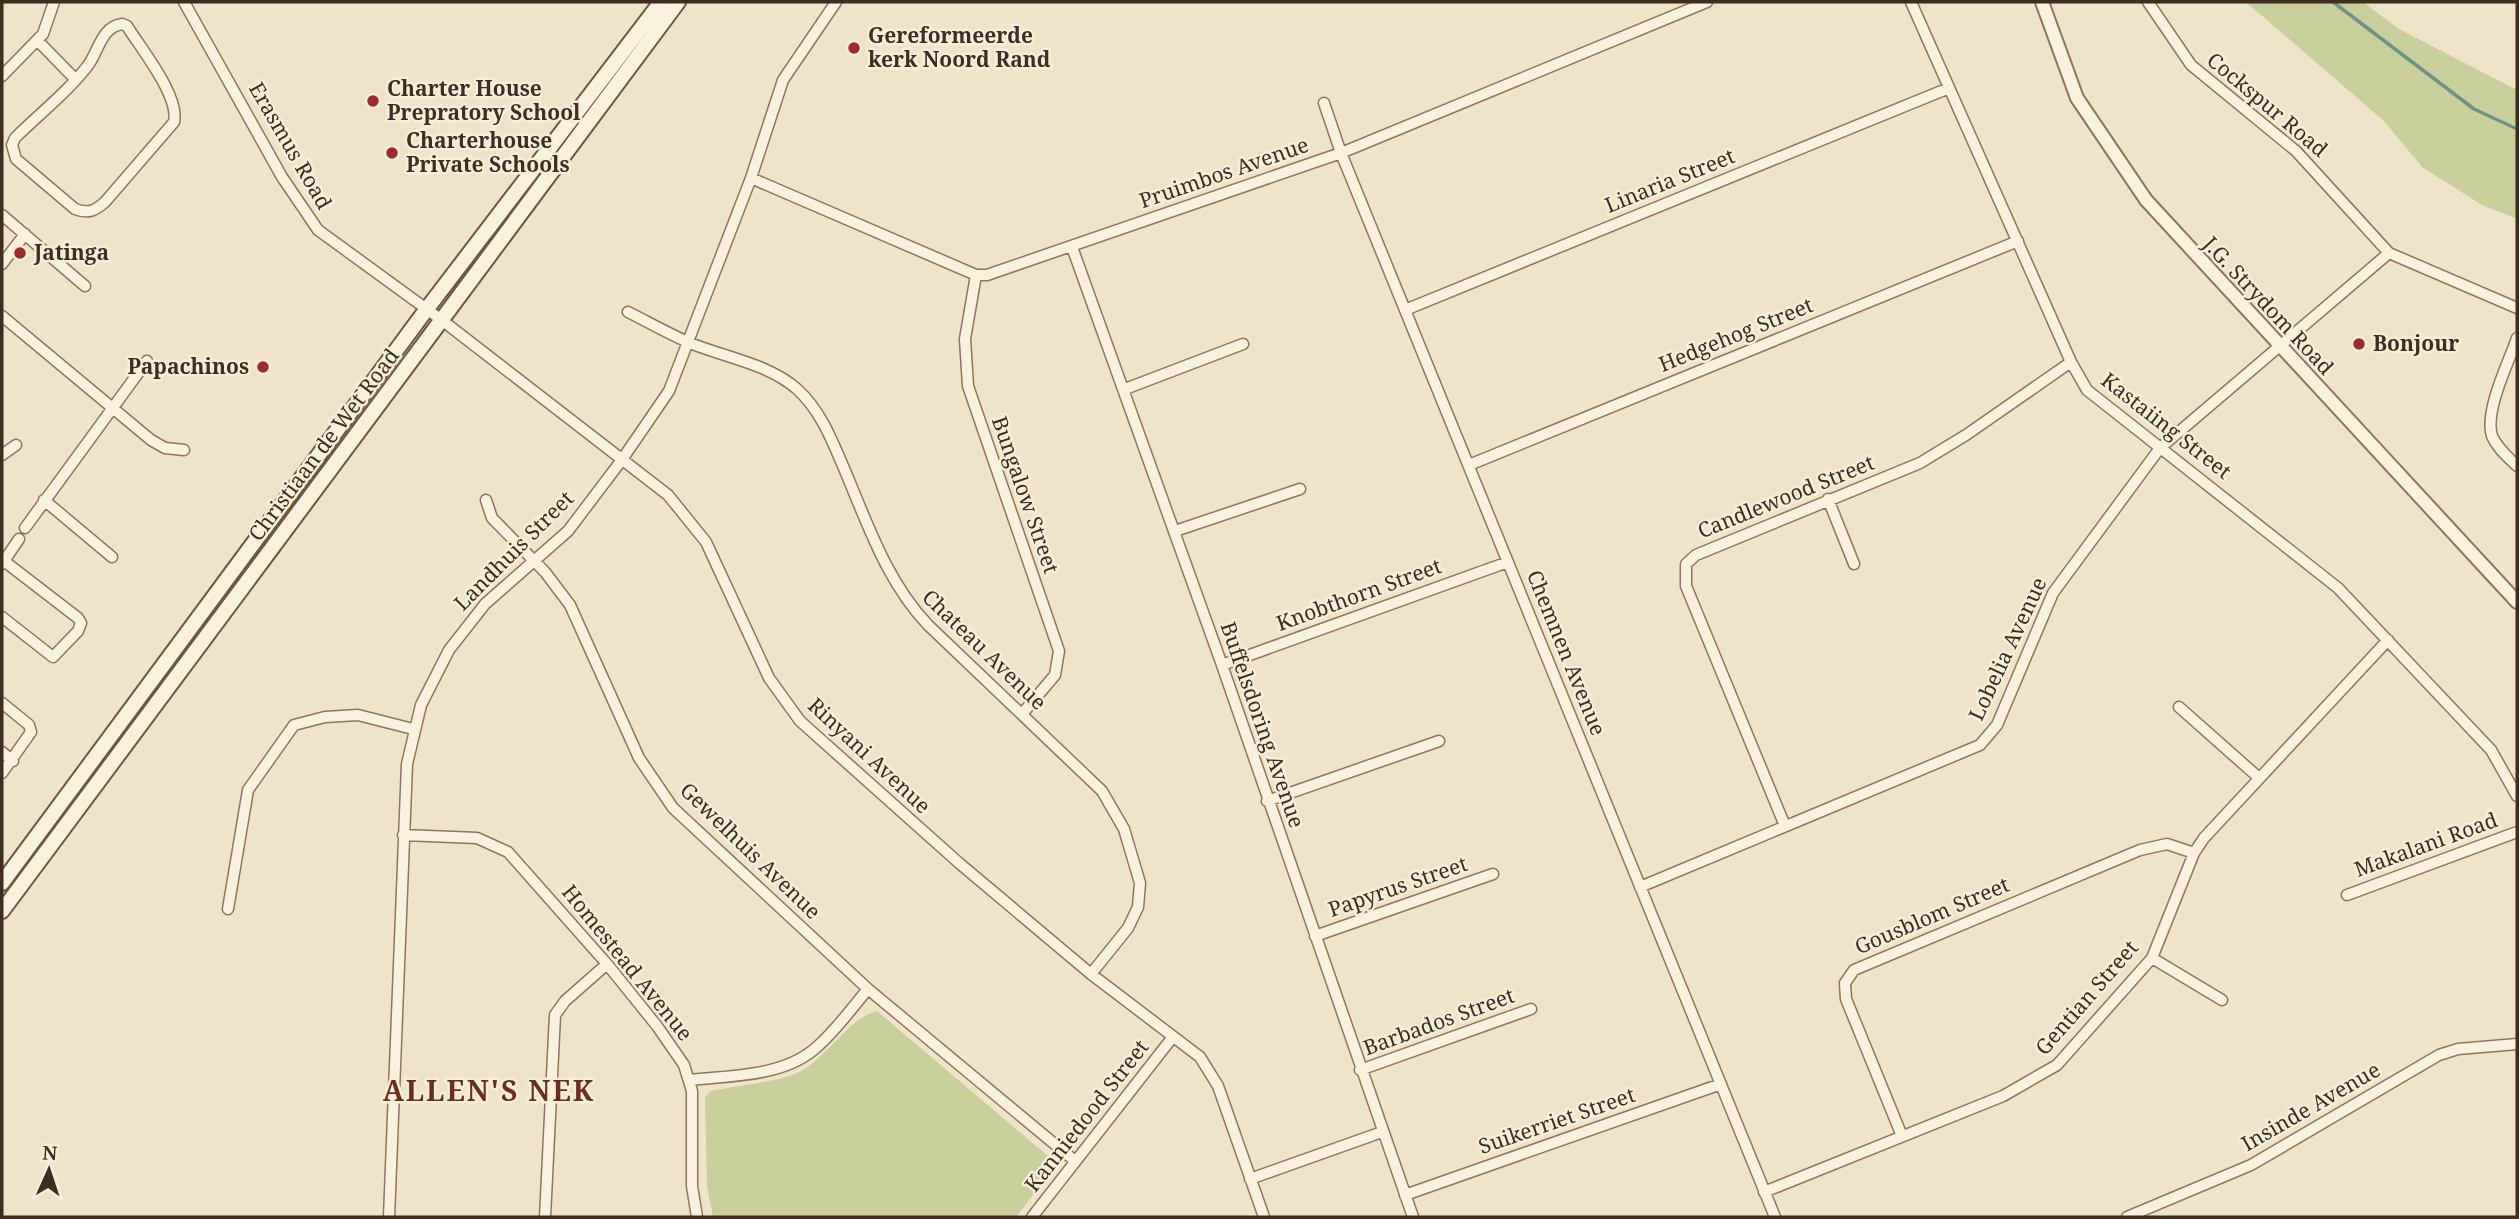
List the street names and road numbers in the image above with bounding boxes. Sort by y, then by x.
street label: Cockspur Road [2201,46,2334,163]
street label: Erasmus Road [243,77,339,214]
street label: Pruimbos Avenue [1135,130,1312,214]
street label: Linaria Street [1601,141,1739,219]
street label: J.G. Strydom Road [2197,229,2340,381]
street label: Hedgehog Street [1654,290,1817,378]
street label: Christiaan de Wet Road [242,342,405,546]
street label: Kastaiing Street [2096,366,2237,485]
street label: Bungalow Street [986,412,1066,577]
street label: Candlewood Street [1693,448,1878,544]
street label: Landhuis Street [447,484,579,616]
street label: Knobthorn Street [1272,551,1445,637]
street label: Chemnen Avenue [1521,566,1613,740]
street label: Lobelia Avenue [1962,572,2053,725]
street label: Chateau Avenue [917,583,1053,716]
street label: Buffelsdoring Avenue [1215,618,1311,831]
street label: Rinyani Avenue [802,691,937,819]
street label: Gewelhuis Avenue [674,776,827,925]
street label: Makalani Road [2350,805,2501,883]
street label: Papyrus Street [1324,849,1471,923]
street label: Gousblom Street [1850,870,2013,960]
street label: Homestead Avenue [556,878,699,1046]
street label: Gentian Street [2029,934,2144,1061]
street label: Barbados Street [1359,981,1518,1061]
street label: Kanniedood Street [1018,1034,1154,1197]
street label: Insinde Avenue [2236,1055,2385,1157]
street label: Suikerriet Street [1475,1080,1639,1160]

